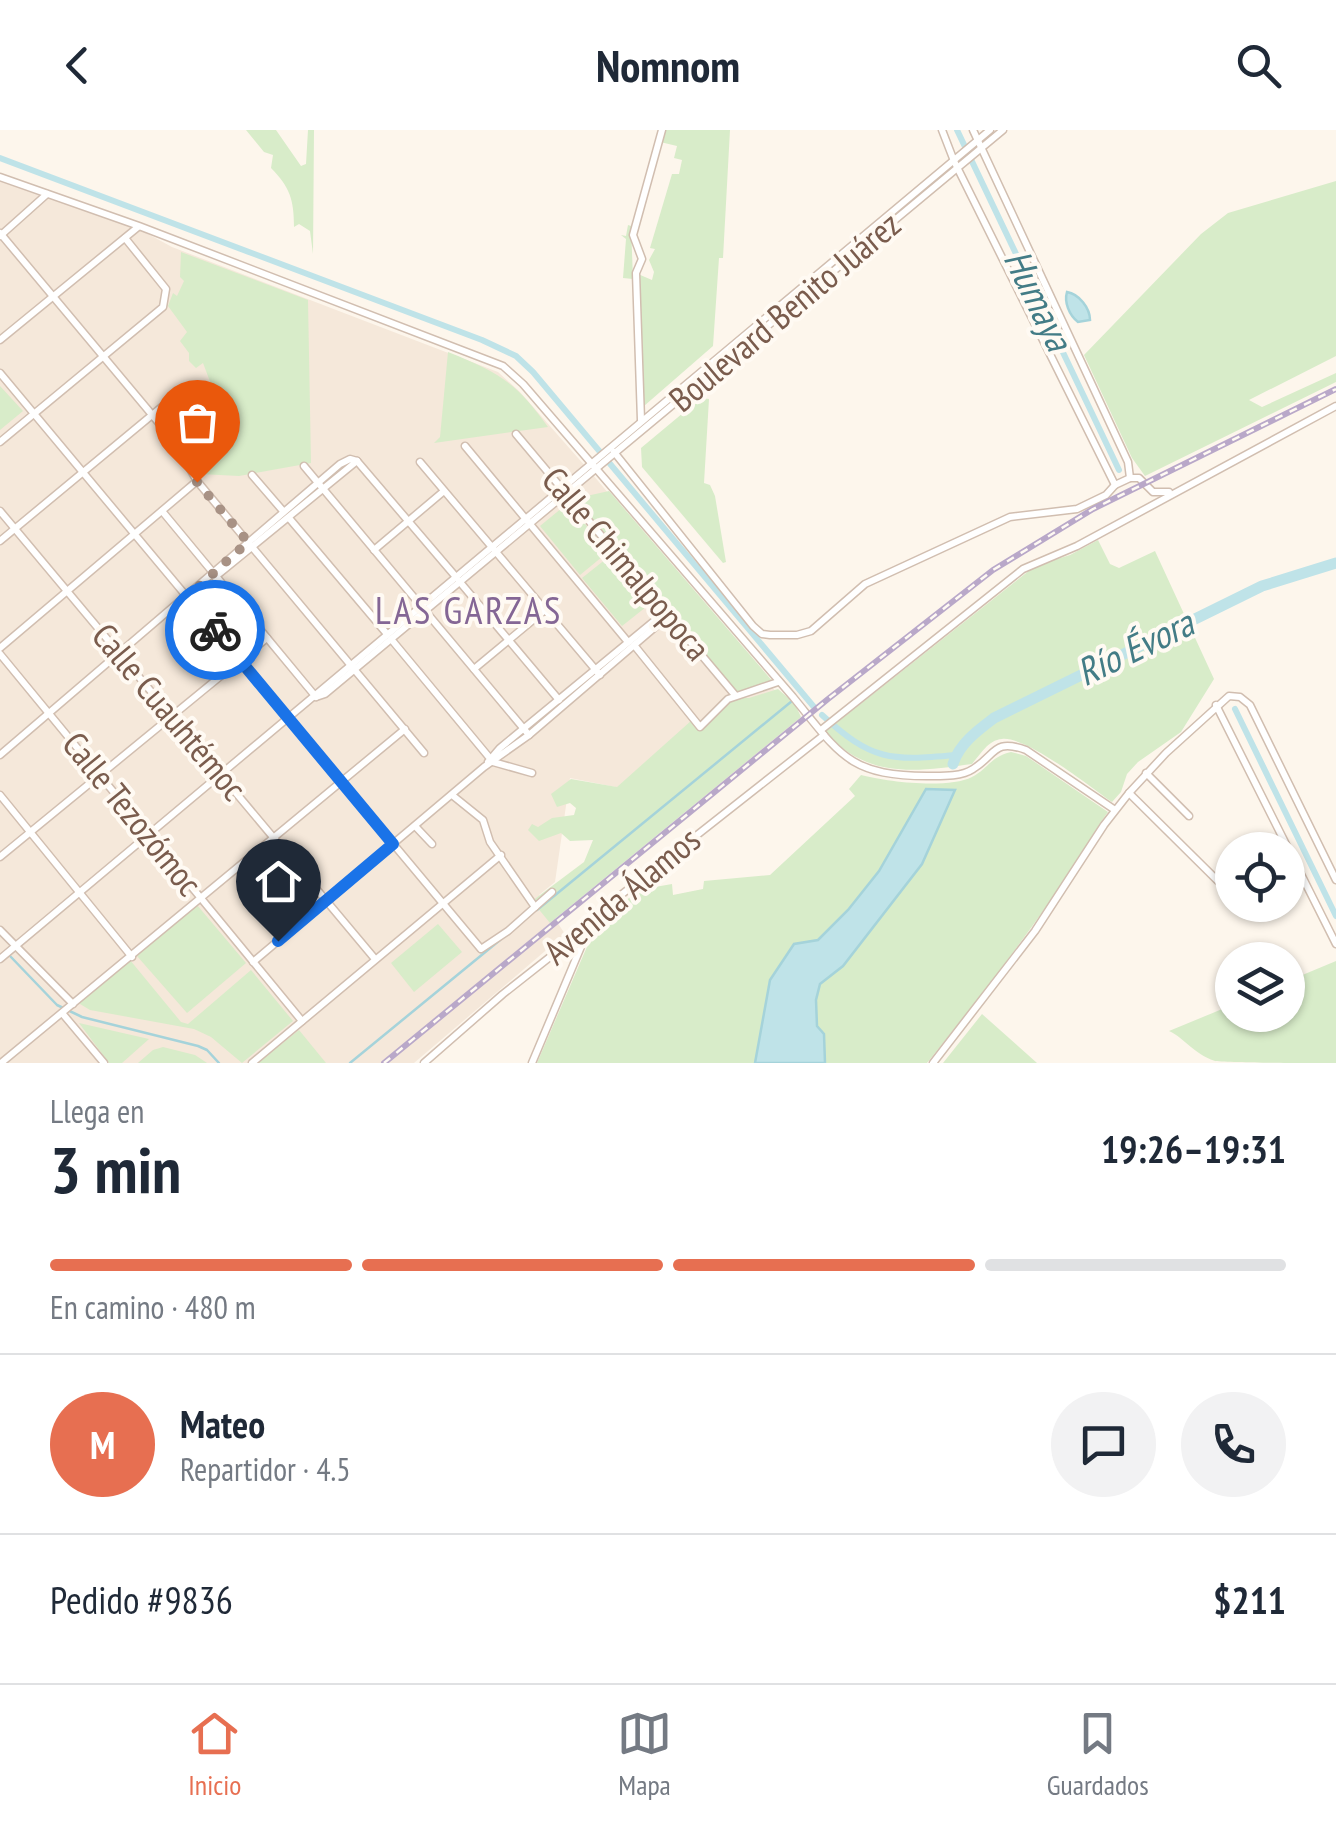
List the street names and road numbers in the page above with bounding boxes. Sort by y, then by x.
street label: Boulevard Benito Juárez [659,201,910,422]
street label: Calle Chimalpopoca [532,457,721,670]
street label: Calle Cuauhtémoc [82,613,257,809]
street label: Calle Tezozómoc [53,722,213,905]
street label: Avenida Álamos [534,816,709,974]

